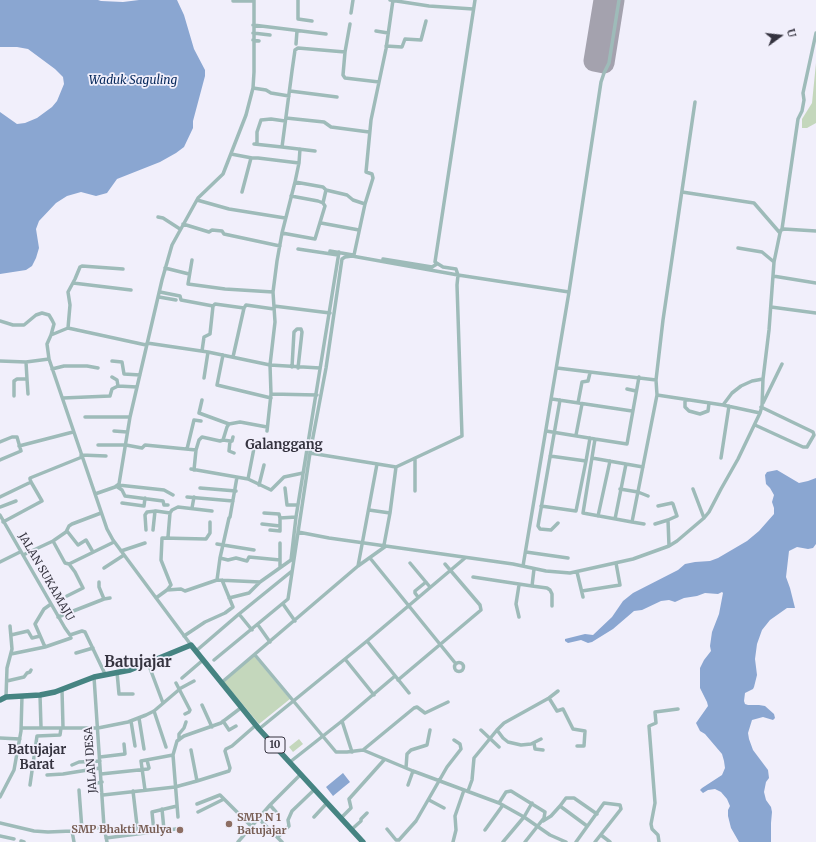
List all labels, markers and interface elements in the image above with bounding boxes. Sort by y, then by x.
north arrow [760,16,800,56]
text: U [784,27,799,39]
water label: Waduk Saguling [89,74,177,88]
district label: Galanggang [245,437,323,453]
street label: JALAN SUKAMAJU [15,531,77,623]
district label: Batujajar [104,654,172,672]
street label: JALAN DESA [82,726,100,794]
road number: 10 [265,737,285,753]
district label: Batujajar Barat [8,742,66,773]
place label: SMP N 1 Batujajar [237,811,287,837]
marker: SMP N 1 Batujajar [224,819,234,829]
place label: SMP Bhakti Mulya [71,823,172,837]
marker: SMP Bhakti Mulya [175,825,185,835]

